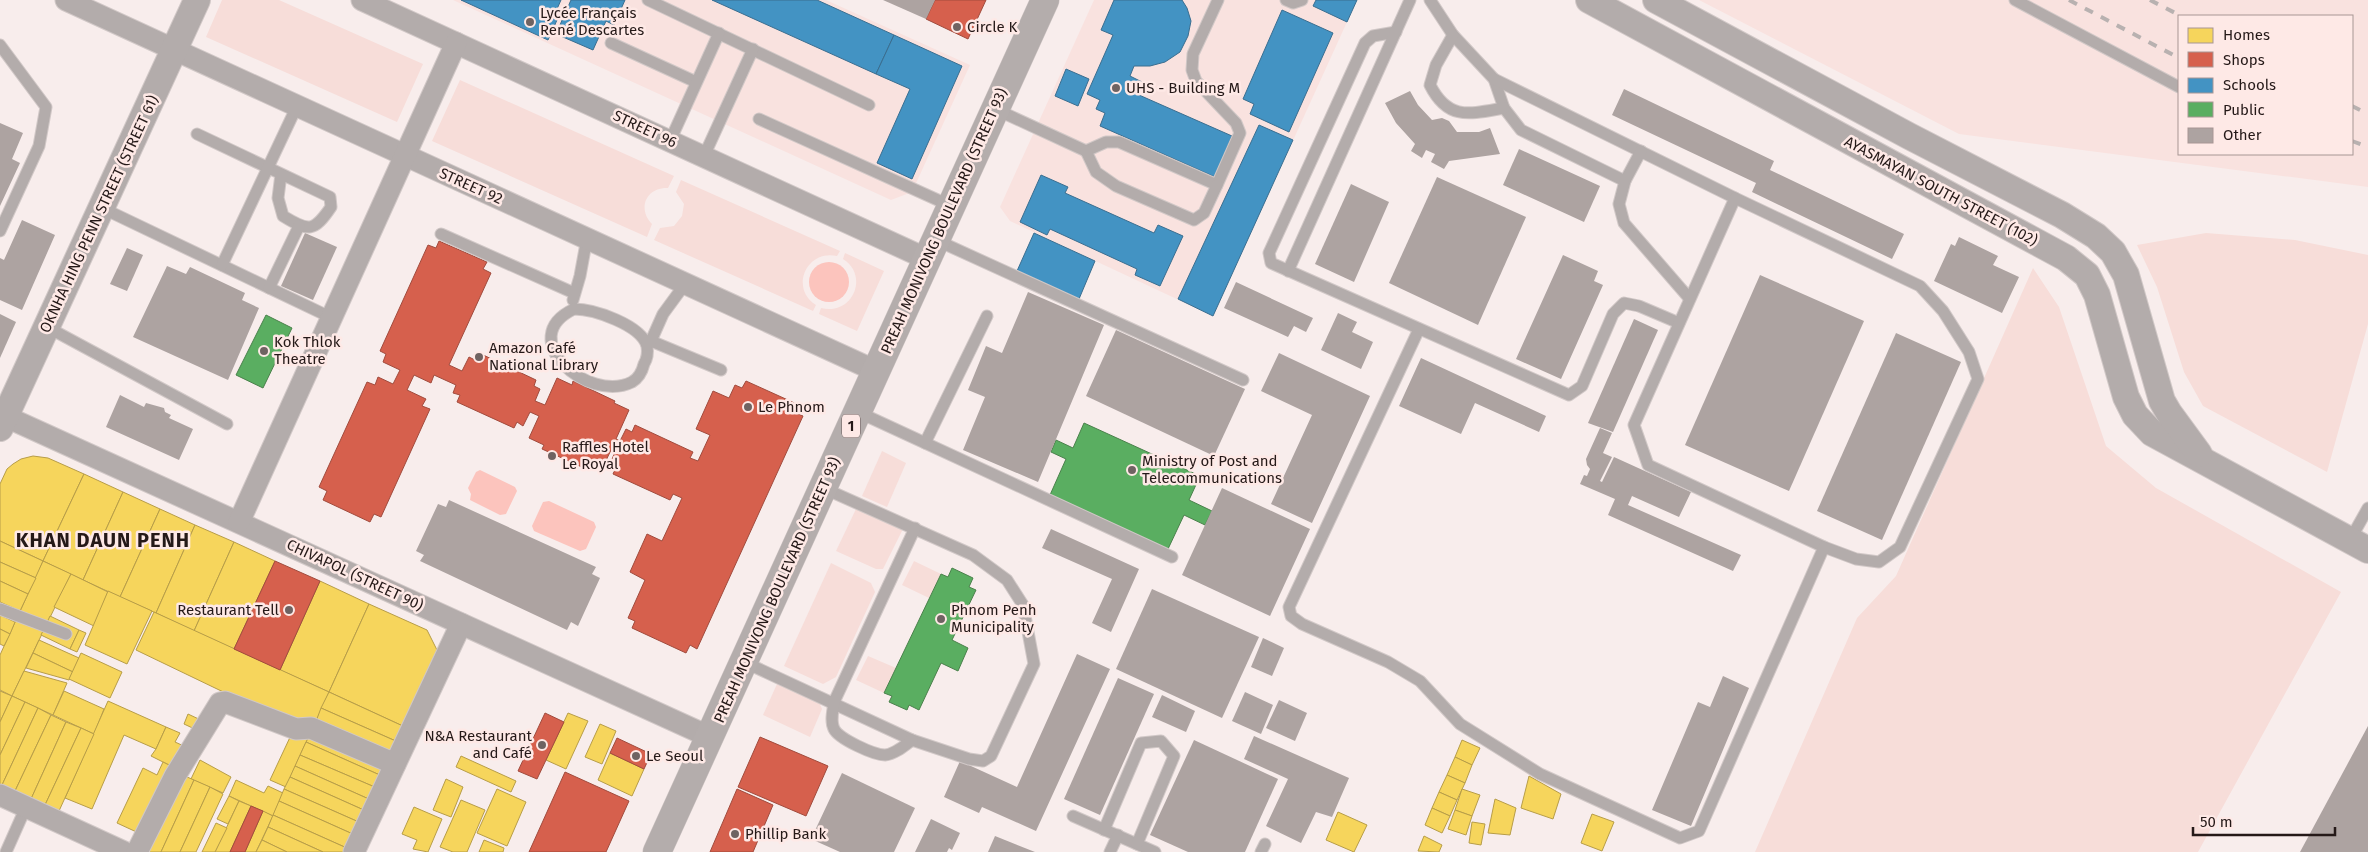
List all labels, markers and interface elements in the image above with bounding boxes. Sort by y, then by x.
place label: Lycée Français René Descartes [540,4,644,39]
legend [2178,15,2353,155]
marker: Lycée Français René Descartes [524,16,536,28]
place label: Circle K [967,18,1018,36]
marker: Circle K [951,21,963,33]
text: Homes [2223,26,2270,44]
text: Shops [2223,51,2265,69]
text: Schools [2223,76,2276,94]
place label: UHS - Building M [1126,79,1240,97]
marker: UHS - Building M [1110,82,1122,94]
street label: PREAH MONIVONG BOULEVARD (STREET 93) [877,85,1011,357]
street label: OKNHA HING PENN STREET (STREET 61) [36,92,162,336]
text: Public [2223,101,2265,119]
street label: STREET 96 [610,106,680,152]
text: Other [2223,126,2262,144]
street label: AYASMAYAN SOUTH STREET (102) [1841,132,2041,250]
street label: STREET 92 [437,164,505,208]
place label: Kok Thlok Theatre [274,333,341,368]
place label: Amazon Café National Library [489,339,599,374]
marker: Kok Thlok Theatre [258,345,270,357]
marker: Amazon Café National Library [473,351,485,363]
place label: Le Phnom [758,398,825,416]
marker: Le Phnom [742,401,754,413]
road number: 1 [842,414,860,438]
place label: Raffles Hotel Le Royal [562,438,649,473]
marker: Raffles Hotel Le Royal [546,450,558,462]
place label: Ministry of Post and Telecommunications [1142,452,1282,487]
street label: PREAH MONIVONG BOULEVARD (STREET 93) [710,454,844,726]
marker: Ministry of Post and Telecommunications [1126,464,1138,476]
district label: KHAN DAUN PENH [16,528,190,552]
street label: CHIVAPOL (STREET 90) [284,535,426,615]
place label: Restaurant Tell [177,601,280,619]
place label: Phnom Penh Municipality [951,601,1037,636]
marker: Restaurant Tell [283,604,295,616]
marker: Phnom Penh Municipality [935,613,947,625]
place label: N&A Restaurant and Café [424,727,533,762]
marker: N&A Restaurant and Café [536,739,548,751]
place label: Le Seoul [646,747,704,765]
marker: Le Seoul [630,750,642,762]
scale bar [2193,804,2336,836]
text: 50 m [2200,813,2233,831]
place label: Phillip Bank [745,825,826,843]
marker: Phillip Bank [729,828,741,840]

